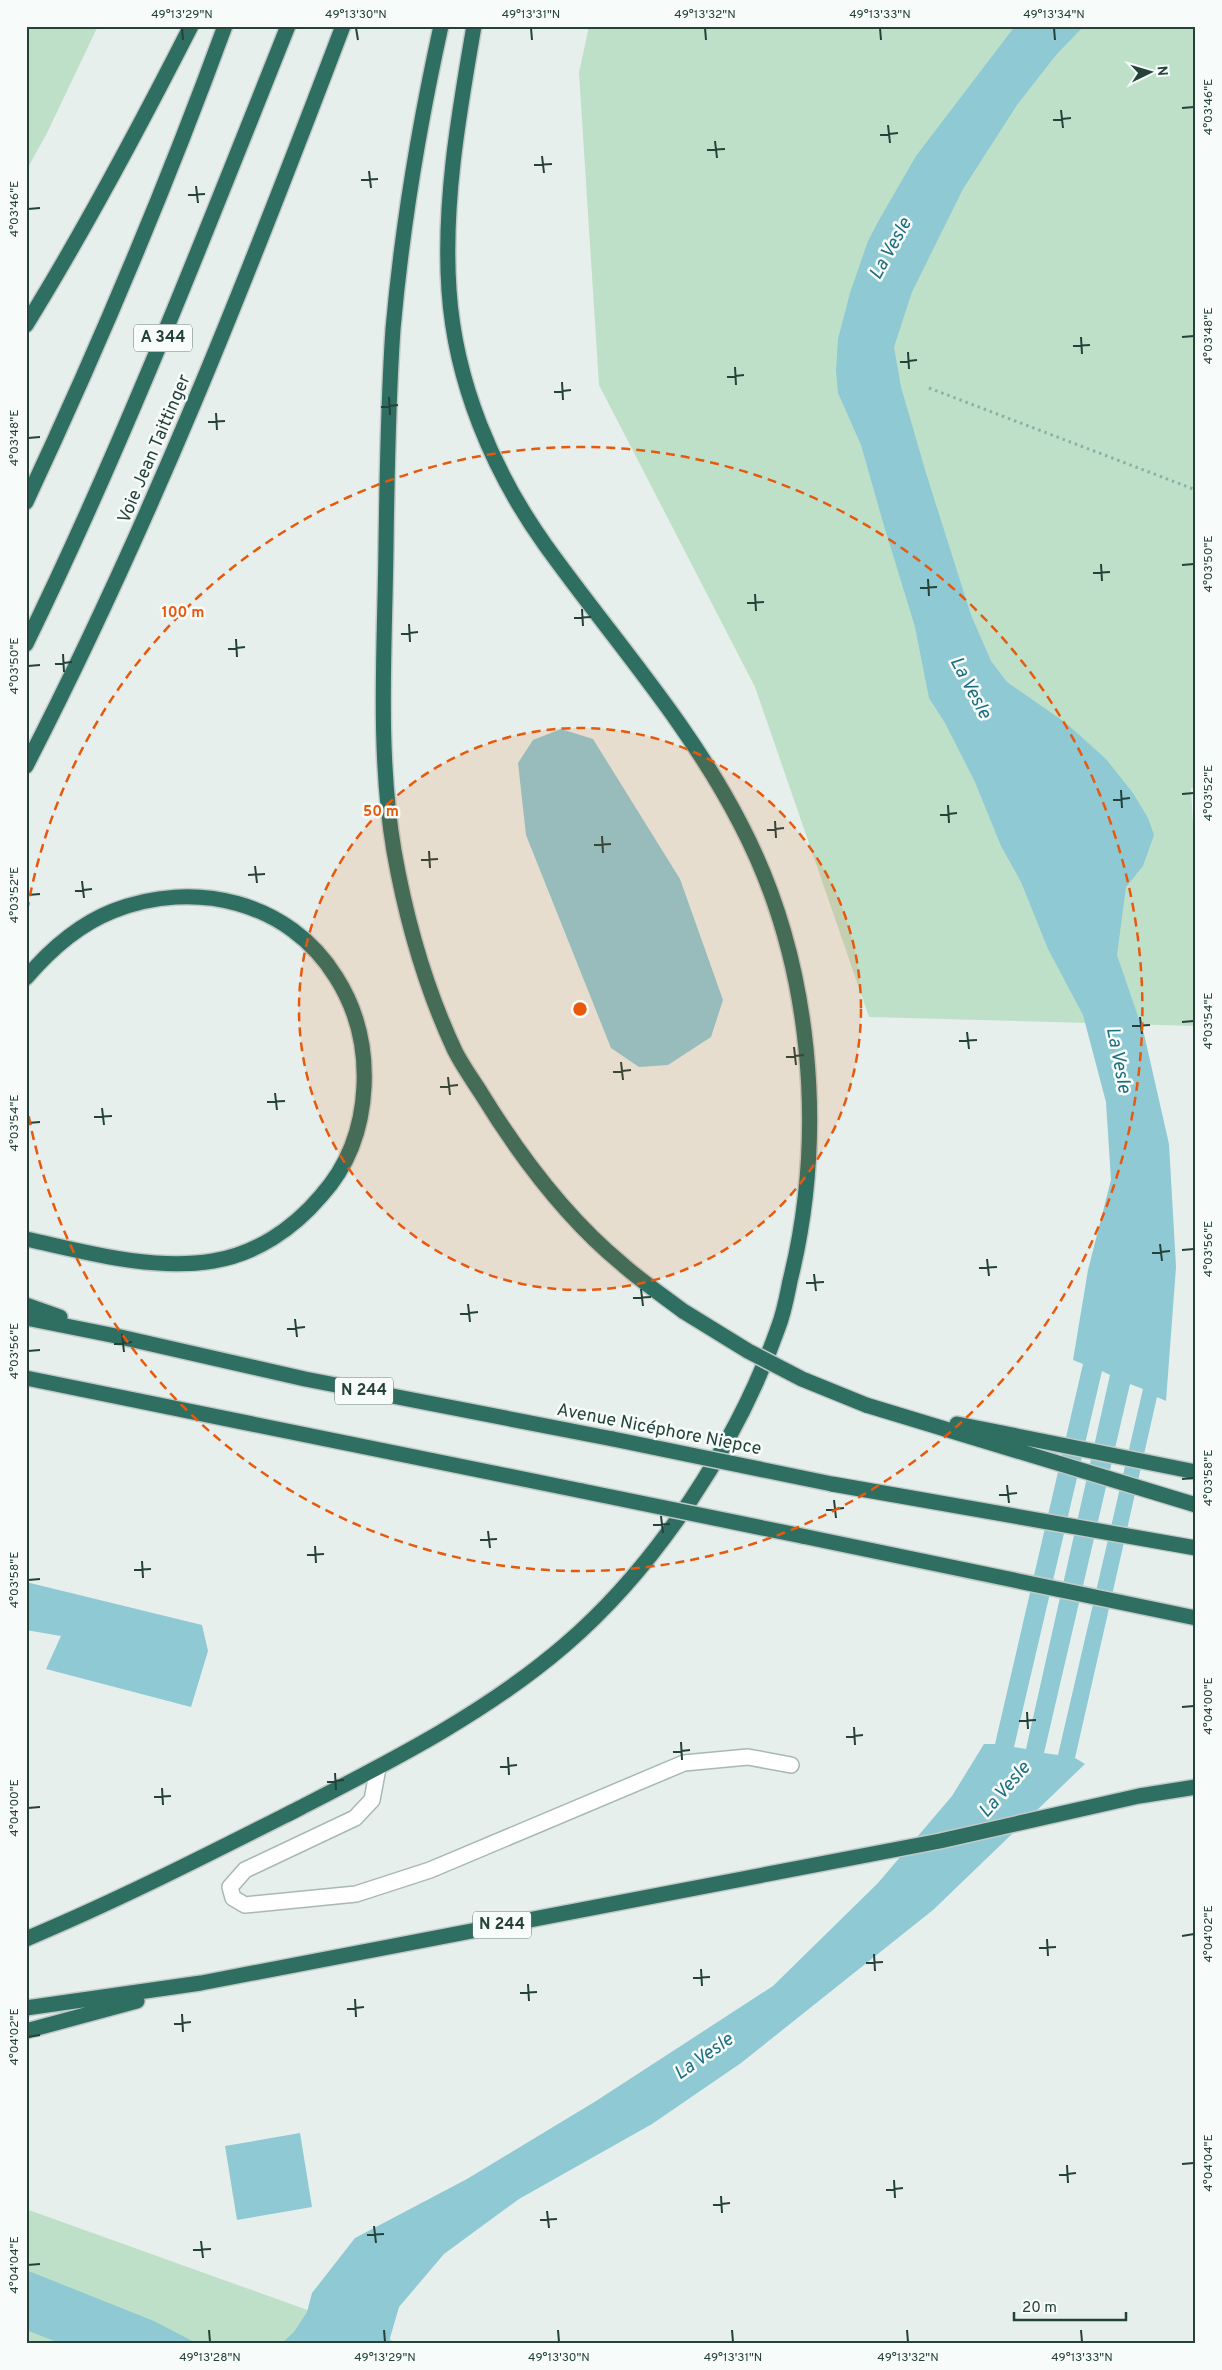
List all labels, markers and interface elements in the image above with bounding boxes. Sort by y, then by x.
text: 49°13'29"N [151,7,213,23]
text: 49°13'30"N [325,7,387,23]
text: 49°13'31"N [502,7,560,23]
text: 49°13'32"N [674,7,736,23]
text: 49°13'33"N [849,7,911,23]
text: 49°13'34"N [1023,7,1085,23]
north arrow [1124,48,1174,98]
text: N [1153,65,1170,77]
text: 4°03'46"E [1201,79,1217,135]
text: 4°03'46"E [7,181,23,237]
water label: La Vesle [864,214,918,284]
text: 4°03'48"E [1201,308,1217,364]
road number: A 344 [134,324,192,352]
street label: Voie Jean Taittinger [113,371,197,527]
text: 4°03'48"E [7,410,23,466]
text: 4°03'50"E [1201,535,1217,593]
text: 100 m [162,604,204,623]
text: 4°03'50"E [7,637,23,695]
water label: La Vesle [944,653,996,723]
text: 4°03'52"E [1201,765,1217,821]
text: 50 m [363,803,399,822]
text: 4°03'52"E [7,867,23,923]
text: 4°03'54"E [1201,992,1217,1050]
centre of rings [571,1000,589,1018]
water label: La Vesle [1100,1025,1136,1095]
text: 4°03'54"E [7,1094,23,1152]
text: 4°03'56"E [1201,1221,1217,1277]
text: 4°03'56"E [7,1323,23,1379]
road number: N 244 [335,1378,393,1404]
street label: Avenue Nicéphore Niepce [555,1399,763,1461]
text: 4°03'58"E [1201,1450,1217,1506]
text: 4°03'58"E [7,1552,23,1608]
text: 4°04'00"E [1201,1677,1217,1735]
water label: La Vesle [974,1757,1036,1823]
text: 4°04'00"E [7,1779,23,1837]
text: 4°04'02"E [1201,1905,1217,1963]
road number: N 244 [473,1912,531,1938]
text: 4°04'02"E [7,2008,23,2066]
water label: La Vesle [670,2028,738,2086]
text: 4°04'04"E [1201,2134,1217,2192]
text: 4°04'04"E [7,2236,23,2294]
scale bar [1014,2290,1127,2322]
text: 20 m [1022,2299,1057,2318]
text: 49°13'28"N [179,2350,241,2366]
text: 49°13'29"N [354,2350,416,2366]
text: 49°13'30"N [528,2350,590,2366]
text: 49°13'31"N [704,2350,762,2366]
text: 49°13'32"N [877,2350,939,2366]
text: 49°13'33"N [1051,2350,1113,2366]

